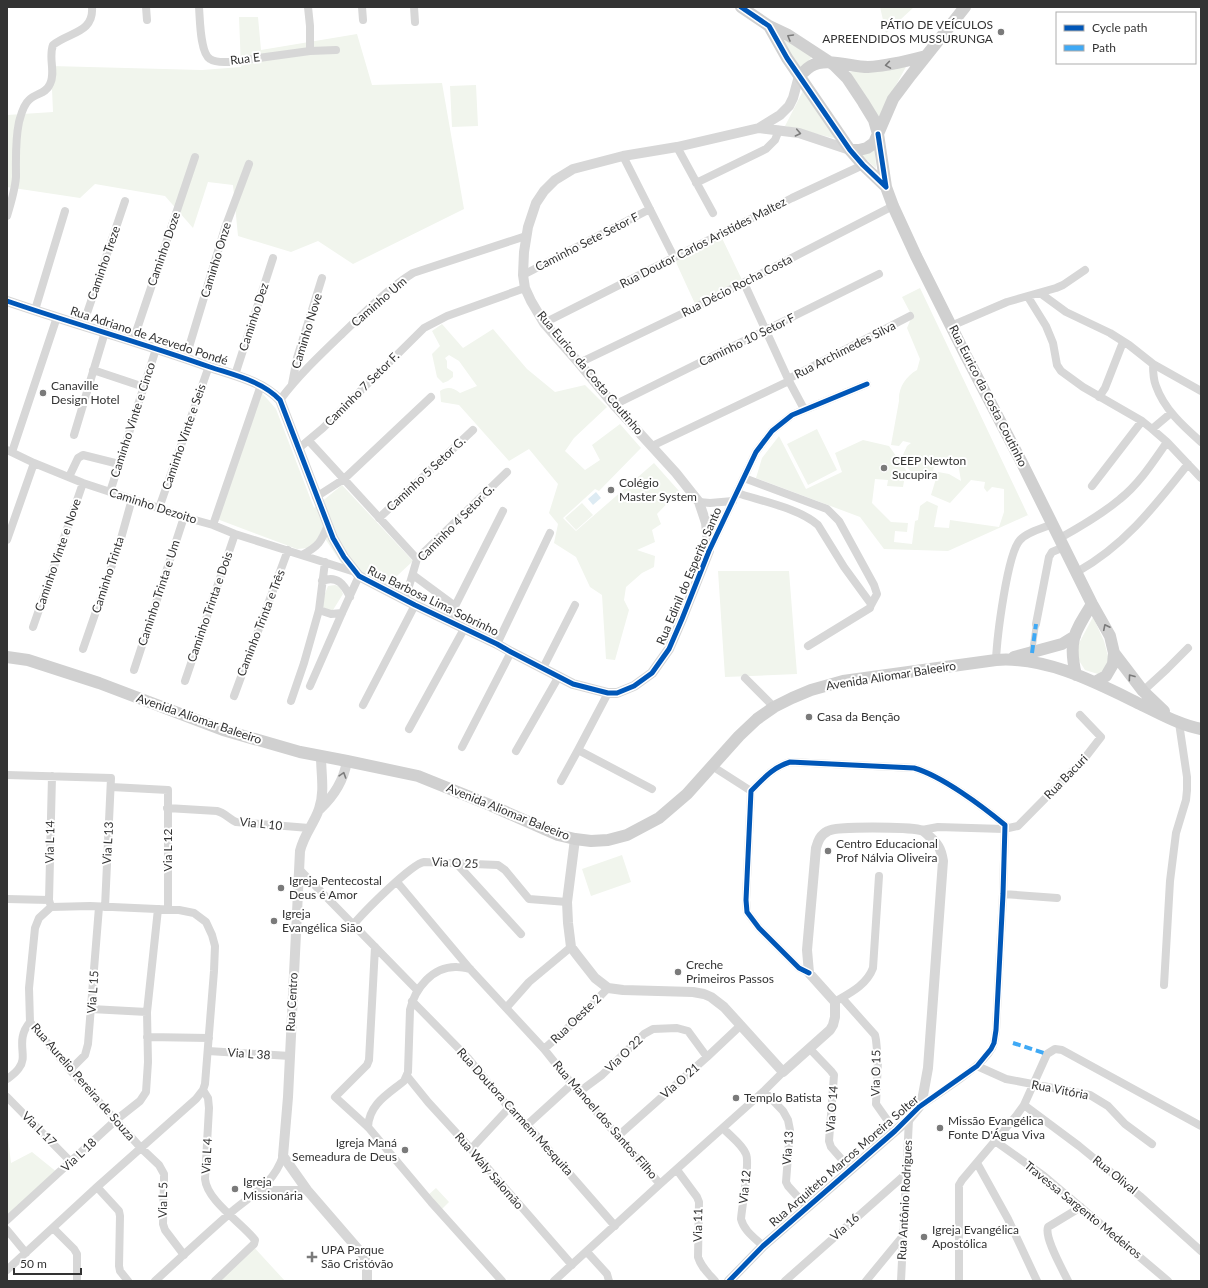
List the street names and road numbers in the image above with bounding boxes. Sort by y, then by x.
street label: Rua E [229,49,261,68]
street label: Rua Doutor Carlos Aristides Maltez [617,194,789,291]
street label: Caminho Sete Setor F [532,209,641,274]
street label: Caminho Doze [144,210,183,288]
street label: Caminho Onze [197,220,234,299]
street label: Caminho Treze [84,224,123,302]
street label: Rua Décio Rocha Costa [679,251,795,320]
street label: Caminho Um [348,273,410,330]
street label: Caminho Dez [235,280,272,353]
street label: Caminho Nove [288,291,325,370]
street label: Rua Adriano de Azevedo Pondé [68,303,230,368]
street label: Rua Eurico da Costa Coutinho [534,308,647,438]
street label: Caminho 10 Setor F [696,310,797,369]
street label: Rua Archimedes Silva [792,317,898,382]
street label: Rua Eurico da Costa Coutinho [946,322,1031,469]
street label: Caminho 7 Setor F. [321,348,402,429]
street label: Caminho Vinte e Cinco [107,360,158,479]
street label: Caminho Vinte e Seis [158,382,209,492]
street label: Caminho 5 Setor G. [383,433,468,514]
street label: Caminho 4 Setor G. [414,481,497,564]
street label: Caminho Dezoito [107,484,199,527]
street label: Caminho Vinte e Nove [31,496,84,613]
street label: Rua Edinil do Esperito Santo [653,505,724,647]
street label: Caminho Trinta [88,535,127,615]
street label: Caminho Trinta e Um [134,538,183,648]
street label: Caminho Trinta e Dois [184,550,235,664]
street label: Rua Barbosa Lima Sobrinho [365,562,501,639]
street label: Caminho Trinta e Três [233,567,288,678]
street label: Avenida Aliomar Baleeiro [825,658,957,693]
street label: Avenida Aliomar Baleeiro [135,690,264,747]
street label: Rua Bacuri [1041,751,1091,802]
street label: Avenida Aliomar Baleeiro [444,780,572,843]
street label: Via L 10 [239,814,283,833]
street label: Via L 14 [42,820,57,864]
street label: Via L 13 [99,821,116,865]
street label: Via L 12 [160,829,175,871]
street label: Via O 25 [431,854,479,871]
street label: Via L 15 [84,970,101,1014]
street label: Rua Centro [282,972,301,1032]
street label: Rua Oeste 2 [547,991,604,1047]
street label: Rua Aurelio Pereira de Souza [28,1020,138,1143]
street label: Via O 22 [602,1032,646,1075]
street label: Via L 38 [227,1045,271,1062]
street label: Rua Doutora Carmem Mesquita [454,1045,577,1179]
street label: Via O 15 [868,1050,883,1096]
street label: Rua Manoel dos Santos Filho [550,1057,661,1182]
street label: Via O 21 [657,1060,702,1102]
street label: Rua Vitória [1030,1077,1090,1102]
street label: Via O 14 [822,1085,841,1133]
street label: Rua Arquiteto Marcos Moreira Solter [766,1091,922,1230]
street label: Via L 17 [19,1108,60,1149]
street label: Rua Waly Salomão [452,1129,527,1212]
street label: Via 13 [779,1130,796,1165]
street label: Via L 18 [58,1135,99,1175]
street label: Via L 4 [198,1138,215,1174]
street label: Rua Antônio Rodrigues [894,1140,915,1260]
street label: Rua Olival [1090,1152,1141,1197]
street label: Travessa Sargento Medeiros [1022,1158,1145,1262]
street label: Via 12 [735,1169,754,1205]
street label: Via L 5 [155,1182,170,1218]
street label: Via 11 [690,1208,705,1242]
street label: Via 16 [827,1210,862,1244]

